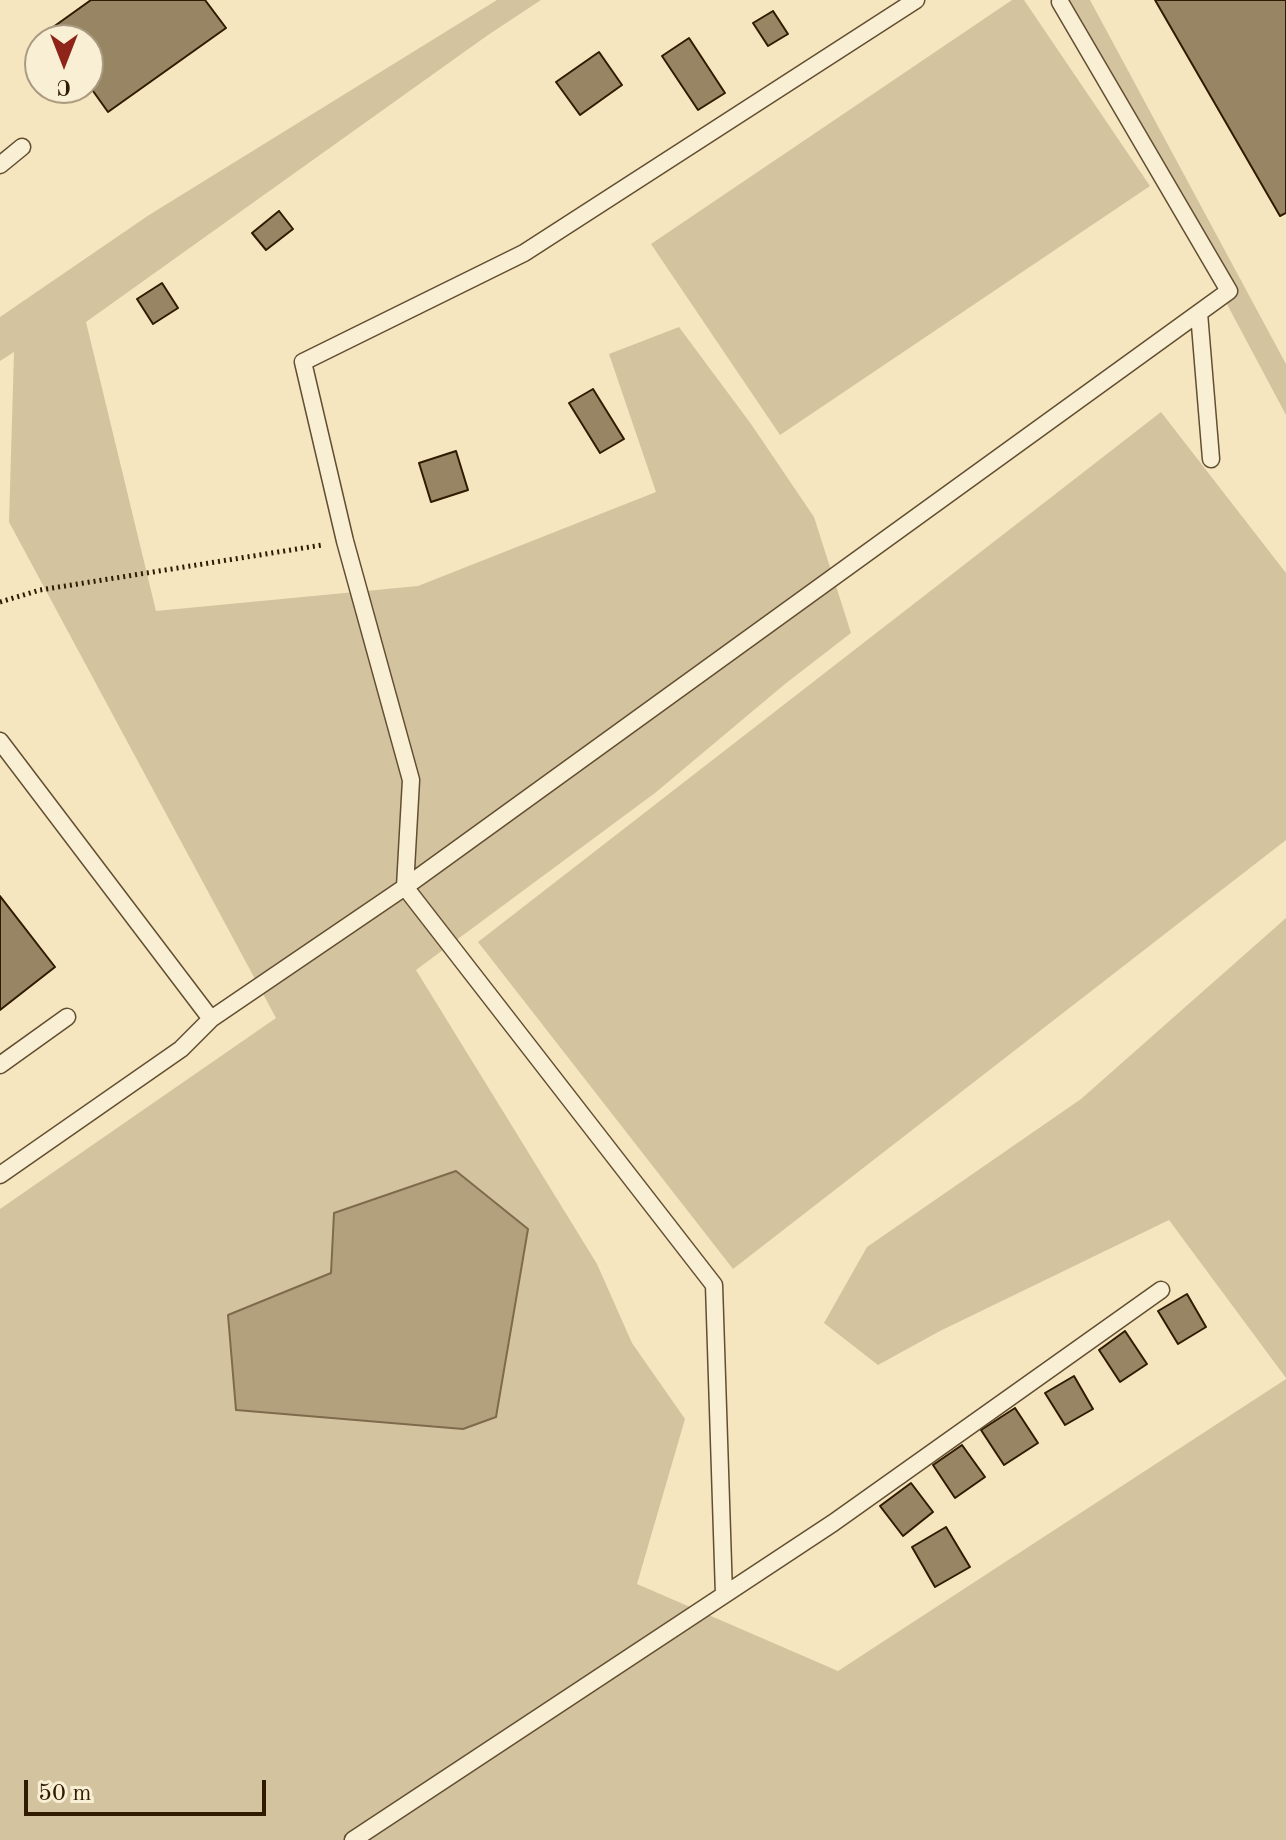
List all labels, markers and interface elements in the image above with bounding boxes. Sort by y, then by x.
north arrow [24,24,104,104]
text: С [57,75,71,97]
scale bar [28,1764,270,1814]
text: 50 m [38,1782,92,1806]

